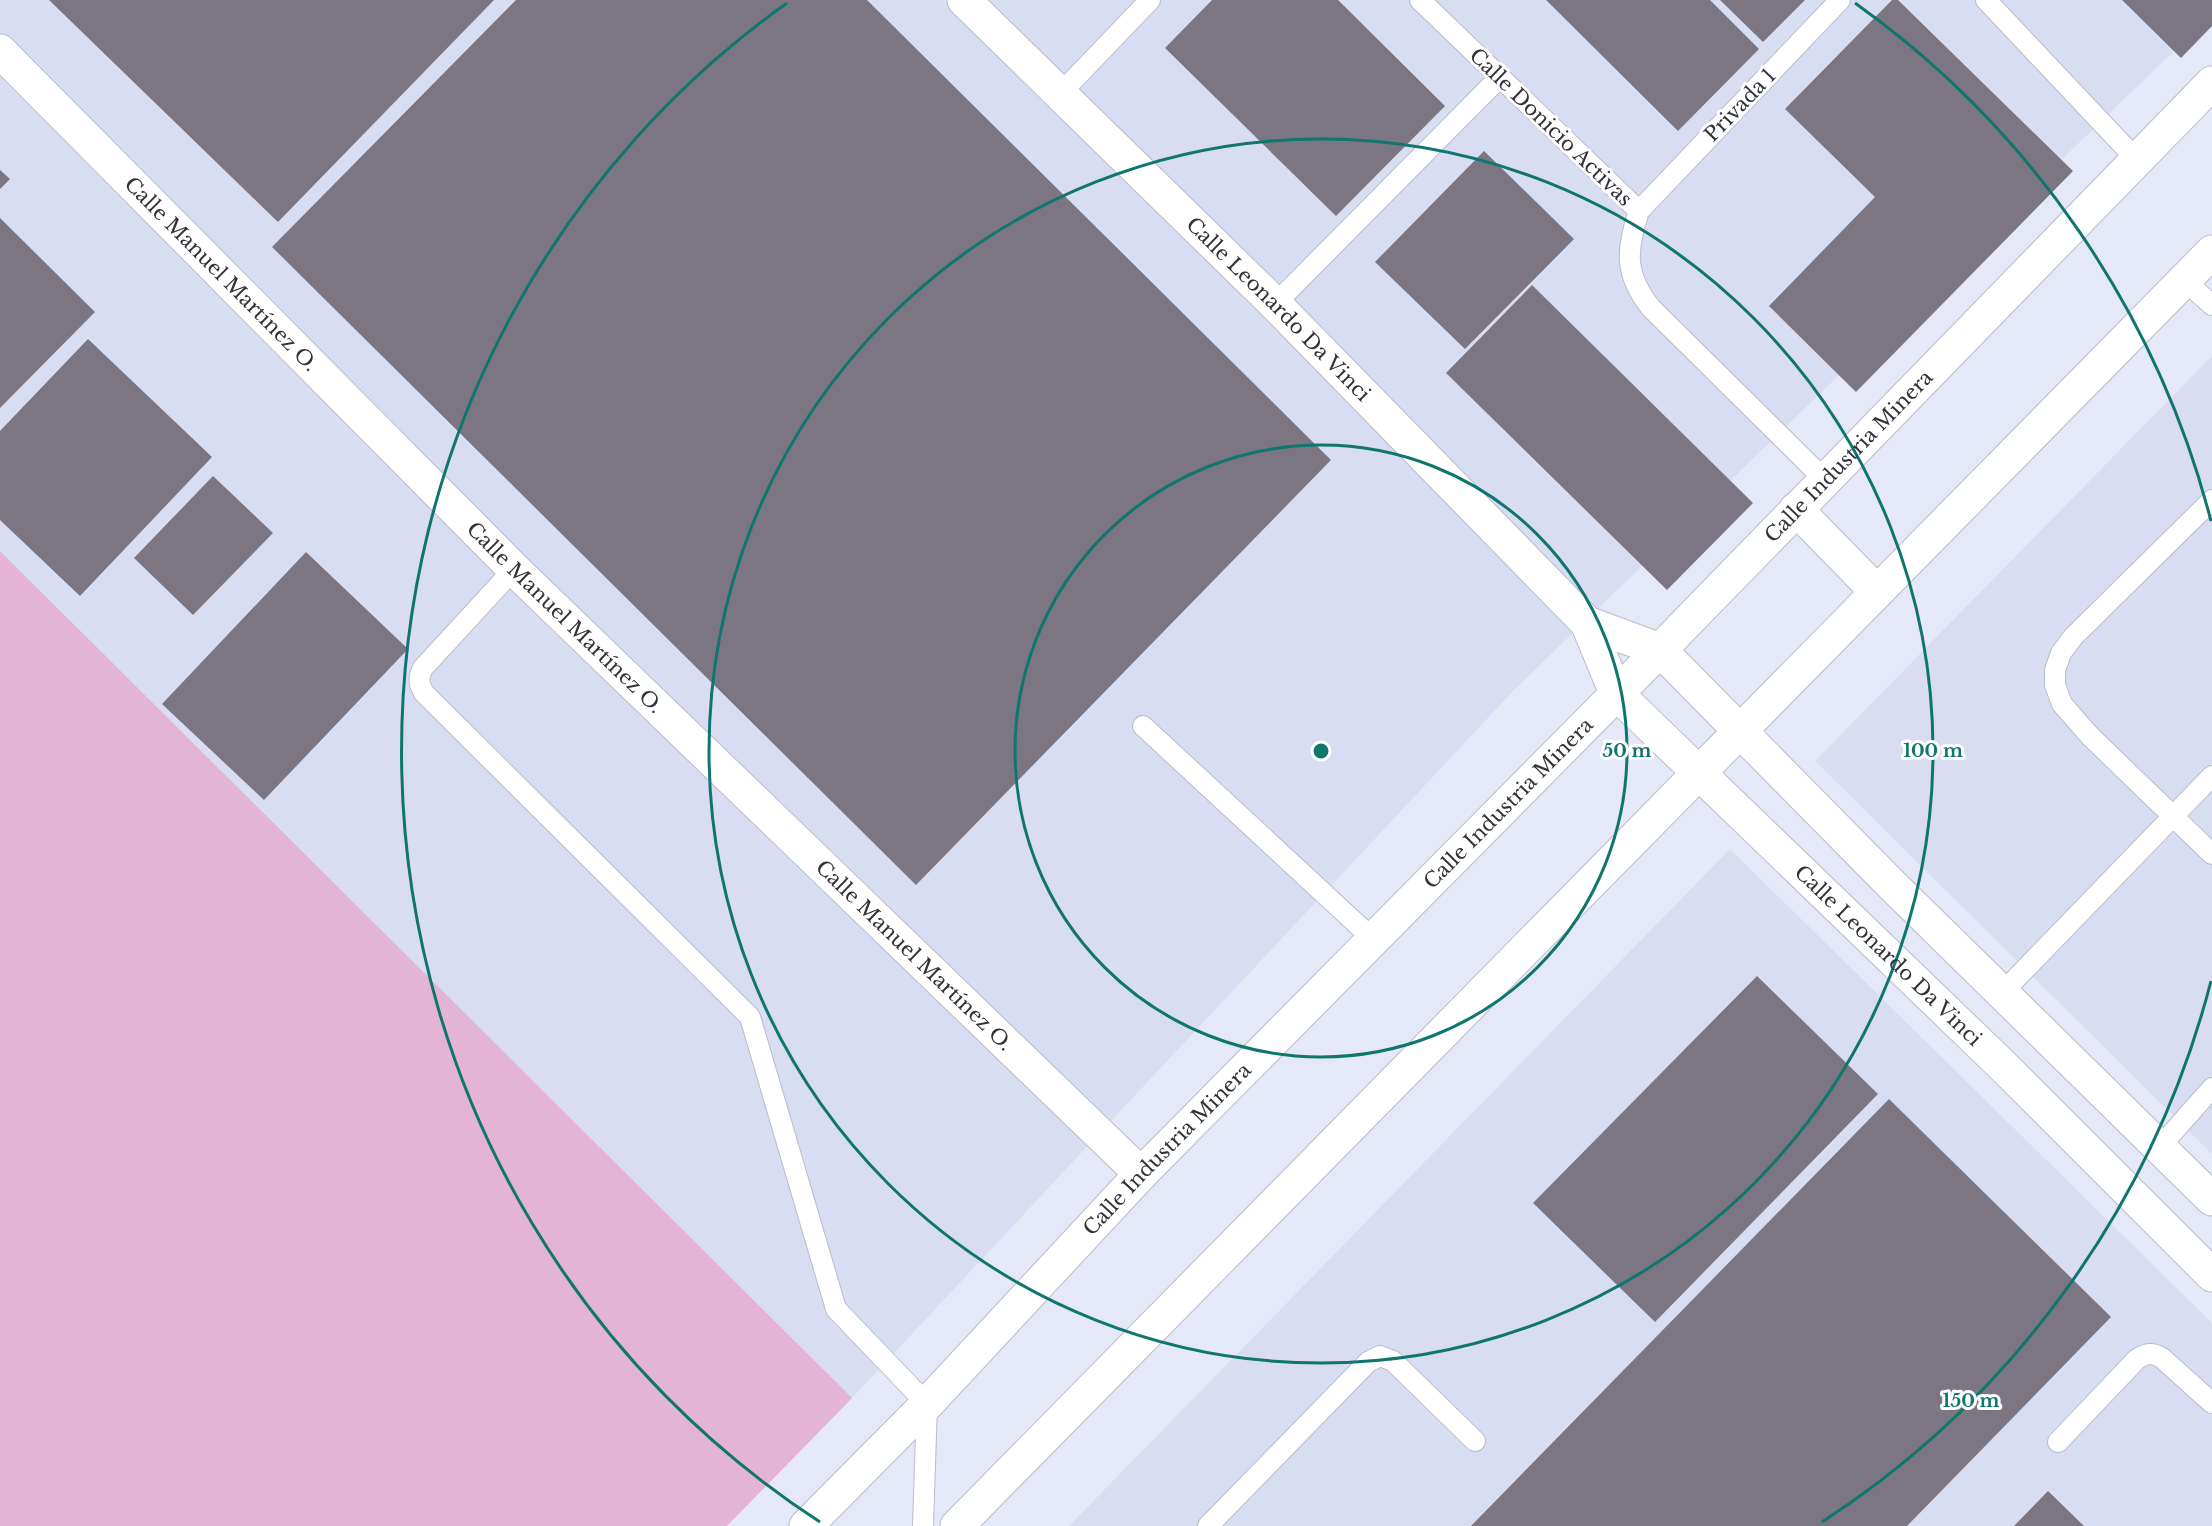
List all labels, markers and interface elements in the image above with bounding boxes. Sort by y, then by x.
street label: Calle Donicio Activas [1465,43,1637,211]
street label: Privada 1 [1699,64,1781,146]
street label: Calle Manuel Martínez O. [120,172,323,376]
street label: Calle Leonardo Da Vinci [1182,212,1375,406]
street label: Calle Industria Minera [1760,365,1938,547]
street label: Calle Manuel Martínez O. [462,517,668,718]
street label: Calle Industria Minera [1419,712,1599,893]
text: 50 m [1603,740,1652,762]
text: 100 m [1903,740,1963,762]
centre of rings [1311,741,1331,761]
street label: Calle Manuel Martínez O. [811,855,1018,1055]
street label: Calle Leonardo Da Vinci [1790,860,1987,1051]
street label: Calle Industria Minera [1078,1057,1257,1240]
text: 150 m [1943,1390,2000,1412]

